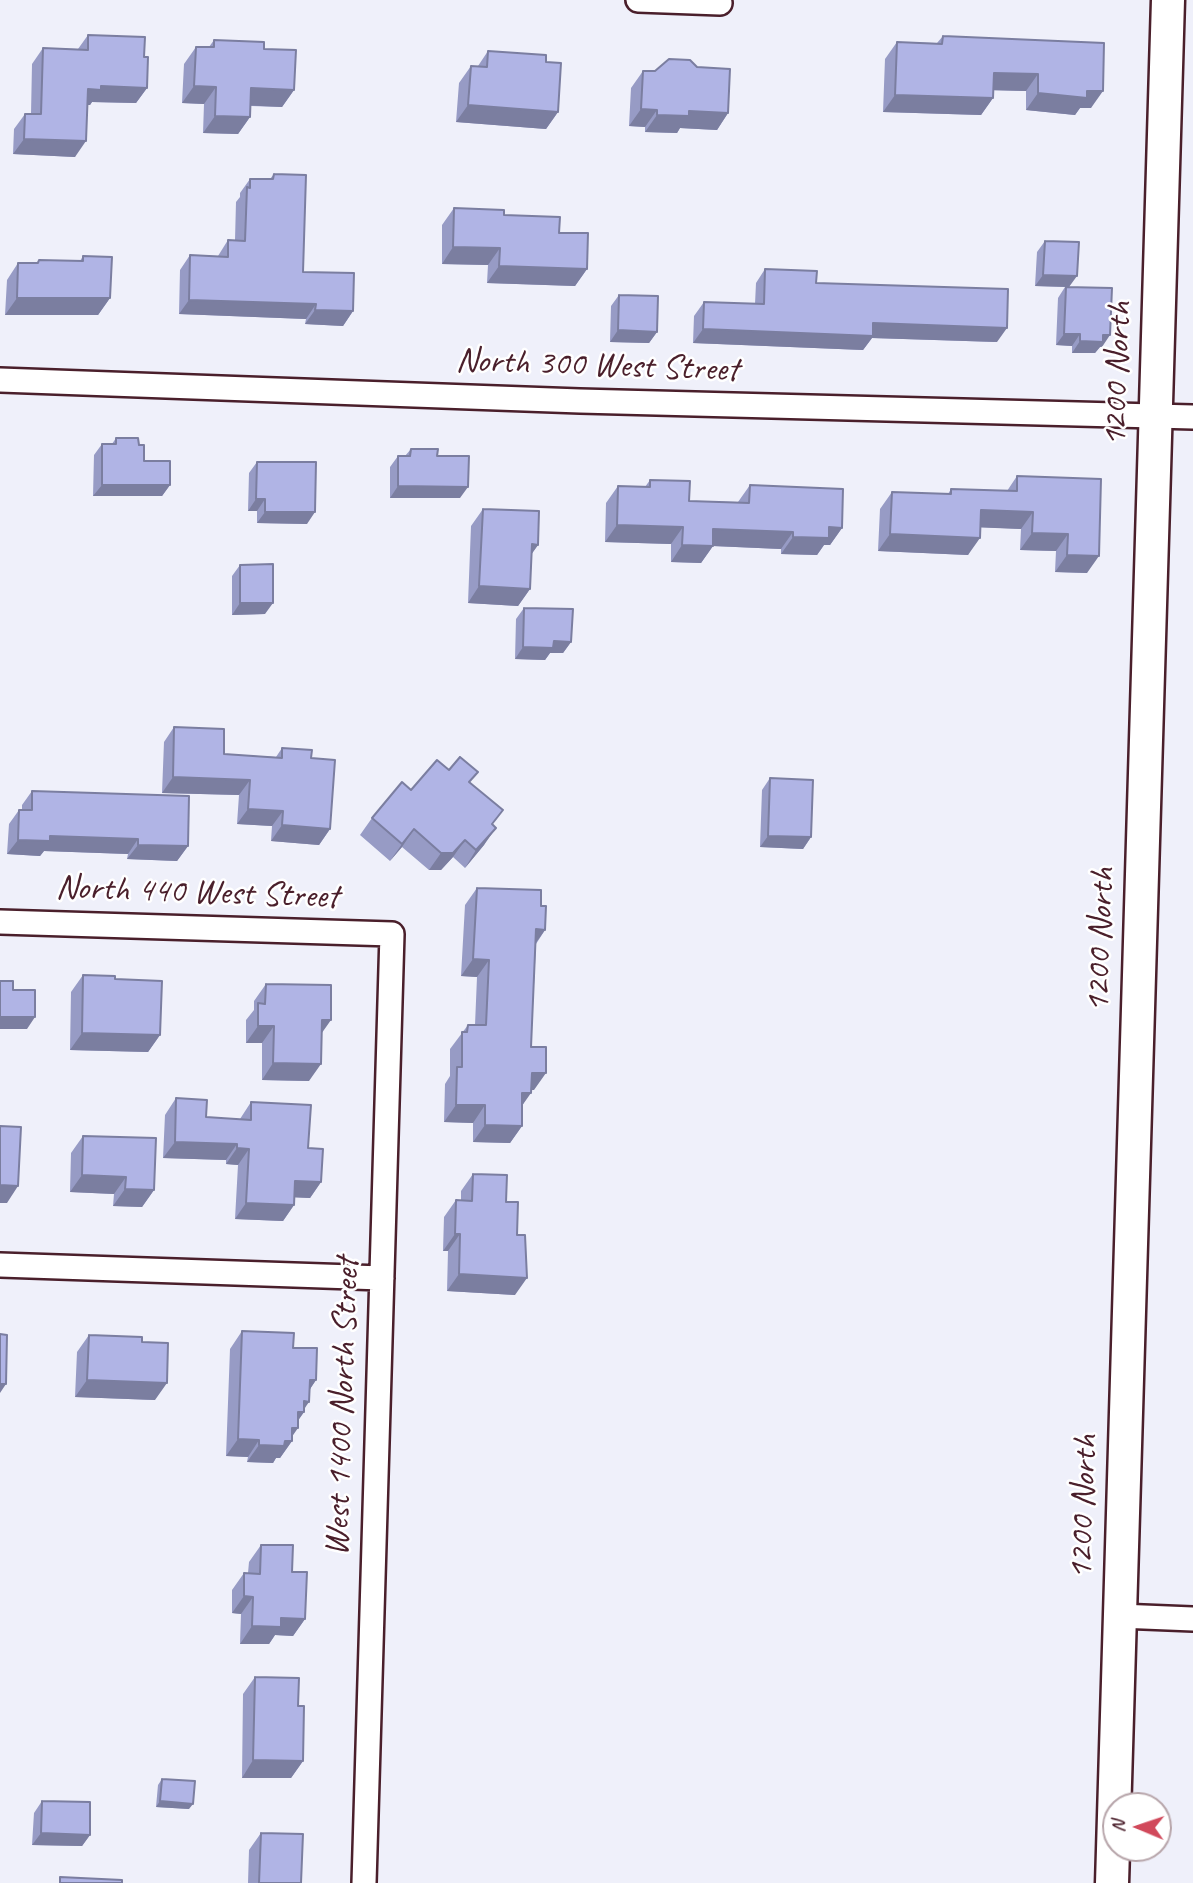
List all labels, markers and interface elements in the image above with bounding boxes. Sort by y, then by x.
street label: 1200 North [1094,301,1142,447]
street label: North 300 West Street [455,340,739,392]
street label: North 440 West Street [55,867,339,919]
street label: 1200 North [1077,867,1125,1013]
street label: West 1400 North Street [317,1257,369,1557]
street label: 1200 North [1060,1434,1108,1580]
north arrow [1102,1792,1172,1862]
text: N [1106,1820,1130,1833]

